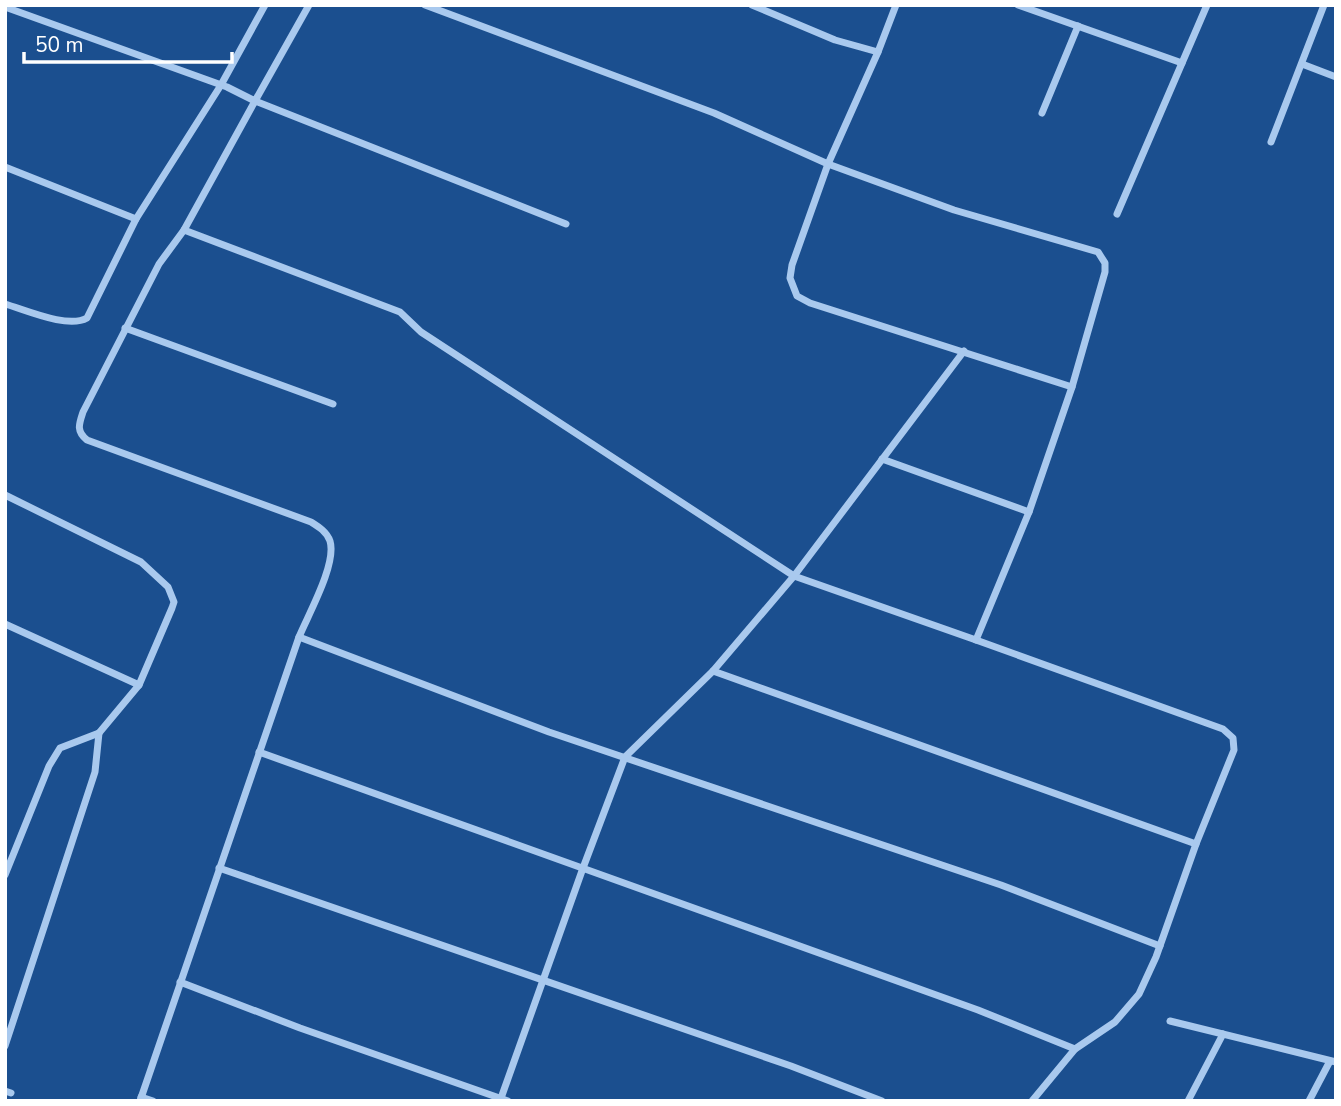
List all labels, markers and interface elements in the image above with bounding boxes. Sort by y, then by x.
scale bar [24,21,233,65]
text: 50 m [35,31,84,59]

